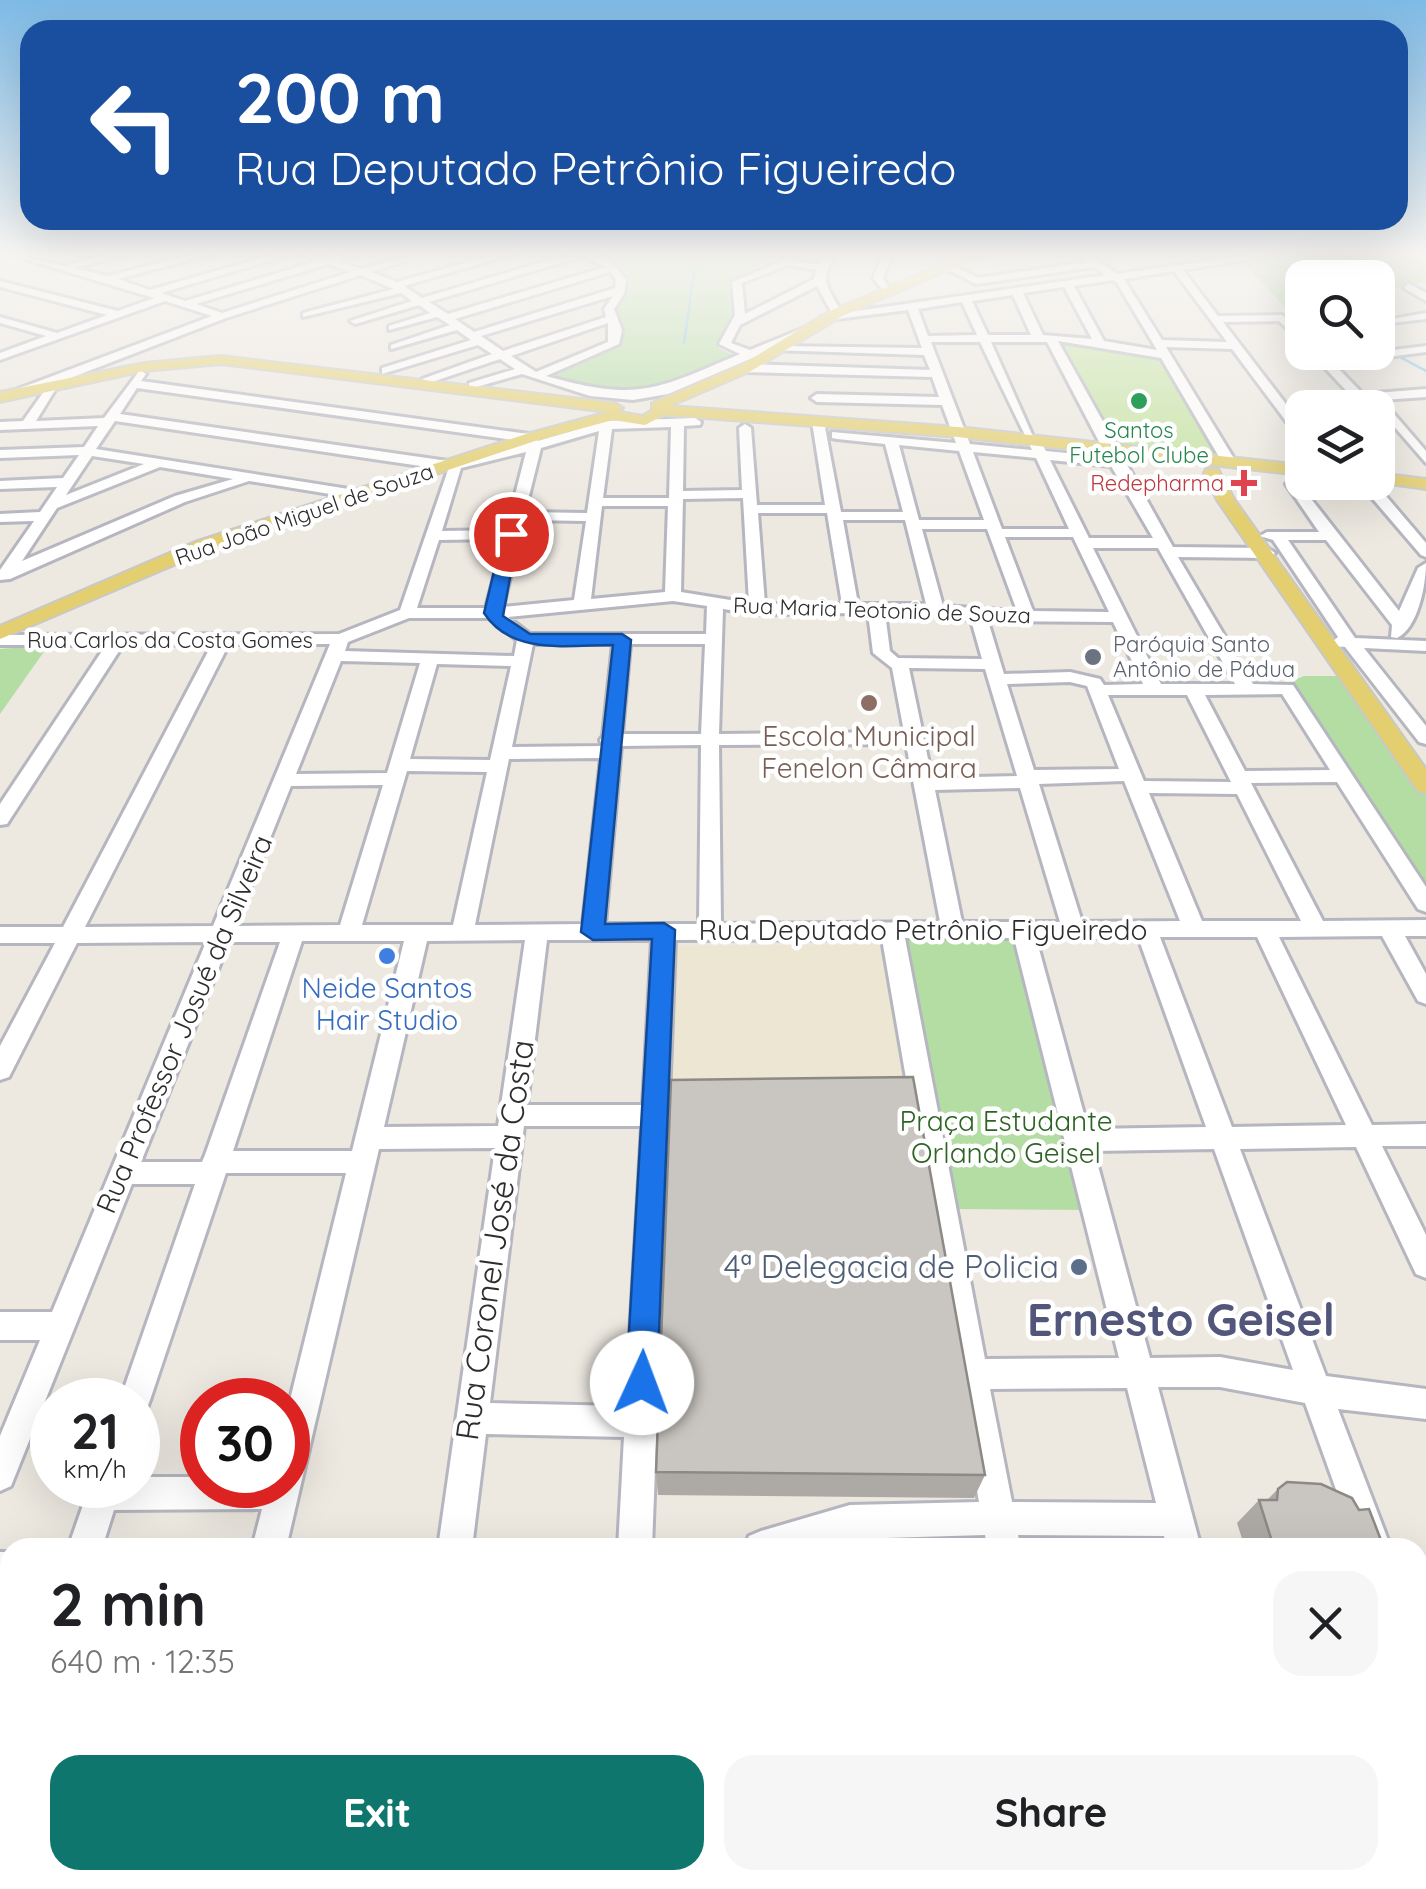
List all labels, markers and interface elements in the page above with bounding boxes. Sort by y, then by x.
text: 200 m [235,53,445,141]
icon: left [70,60,200,190]
text: Rua Deputado Petrônio Figueiredo [235,140,957,196]
map controls [1285,260,1395,500]
button: search [1285,260,1395,370]
marker: Santos Futebol Clube [1128,390,1150,412]
button: layers [1285,390,1395,500]
place label: Santos Futebol Clube [1069,416,1209,469]
street label: Rua João Miguel de Souza [171,457,437,571]
place label: Redepharma [1090,469,1224,497]
marker: Redepharma [1233,472,1255,494]
pin [469,492,554,577]
icon: arrive [484,507,539,562]
street label: Rua Maria Teotonio de Souza [733,591,1031,629]
street label: Rua Carlos da Costa Gomes [27,626,313,654]
place label: Paróquia Santo Antônio de Pádua [1113,630,1295,683]
marker: Paróquia Santo Antônio de Pádua [1082,646,1104,668]
marker: Escola Municipal Fenelon Câmara [858,692,880,714]
place label: Escola Municipal Fenelon Câmara [761,718,977,785]
street label: Rua Professor Josué da Silveira [88,829,279,1218]
street label: Rua Deputado Petrônio Figueiredo [699,912,1147,947]
marker: Neide Santos Hair Studio [376,945,398,967]
place label: Neide Santos Hair Studio [302,970,472,1037]
street label: Rua Coronel José da Costa [446,1037,542,1443]
park label: Praça Estudante Orlando Geisel [900,1103,1112,1170]
place label: 4ª Delegacia de Policia [724,1246,1059,1286]
marker: 4ª Delegacia de Policia [1068,1256,1090,1278]
district label: Ernesto Geisel [1027,1291,1335,1347]
position arrow [590,1331,694,1435]
speed limit sign: 30 [180,1378,310,1508]
text: 21 [71,1399,119,1462]
text: km/h [63,1453,127,1484]
text: 2 min [50,1566,206,1641]
button: close [1273,1571,1378,1676]
text: 640 m · 12:35 [50,1641,235,1681]
button: Exit [50,1755,704,1870]
button: Share [724,1755,1378,1870]

